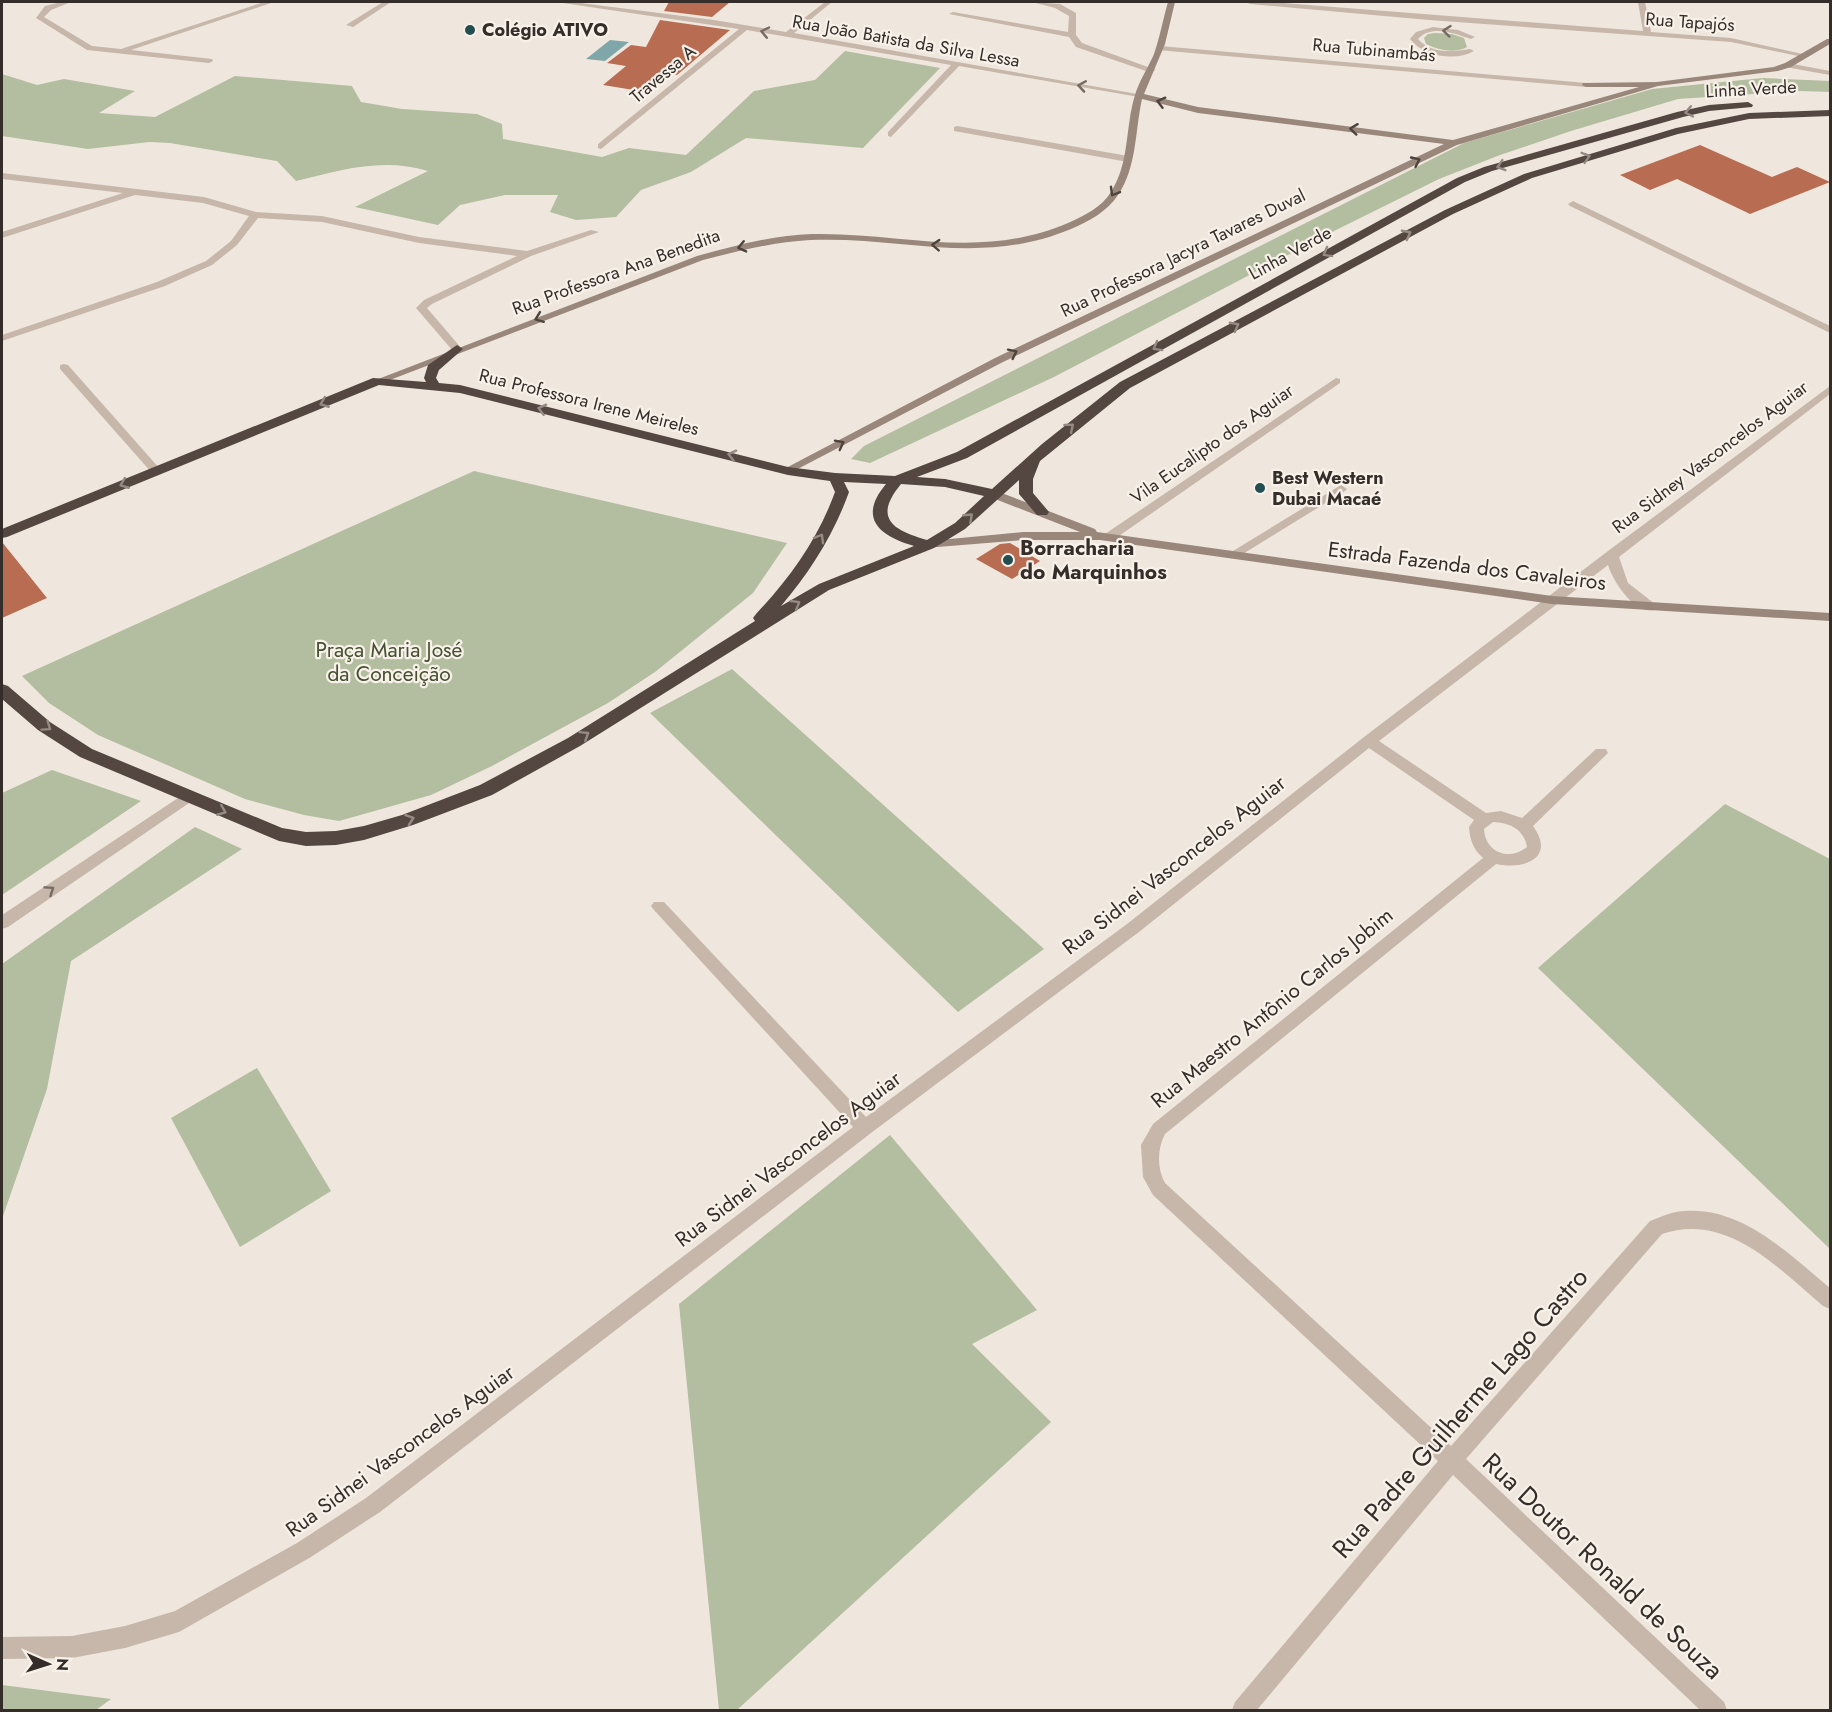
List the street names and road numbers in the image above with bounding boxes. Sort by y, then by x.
street label: Rua Tapajós [1645,6,1735,38]
street label: Rua João Batista da Silva Lessa [790,8,1022,74]
street label: Rua Tubinambás [1311,32,1437,68]
street label: Travessa A [624,39,702,109]
street label: Linha Verde [1705,74,1797,104]
street label: Rua Professora Jacyra Tavares Duval [1056,182,1310,324]
street label: Linha Verde [1244,220,1336,286]
street label: Rua Professora Ana Benedita [509,222,723,322]
street label: Rua Professora Irene Meireles [476,362,702,442]
street label: Rua Sidney Vasconcelos Aguiar [1606,374,1814,539]
street label: Vila Eucalipto dos Aguiar [1125,377,1300,510]
street label: Estrada Fazenda dos Cavaleiros [1326,534,1608,598]
street label: Rua Sidnei Vasconcelos Aguiar [1056,768,1293,962]
street label: Rua Maestro Antônio Carlos Jobim [1144,901,1400,1115]
street label: Rua Sidnei Vasconcelos Aguiar [669,1063,908,1254]
street label: Rua Padre Guilherme Lago Castro [1323,1259,1597,1567]
street label: Rua Sidnei Vasconcelos Aguiar [279,1357,521,1544]
street label: Rua Doutor Ronald de Souza [1474,1444,1732,1688]

